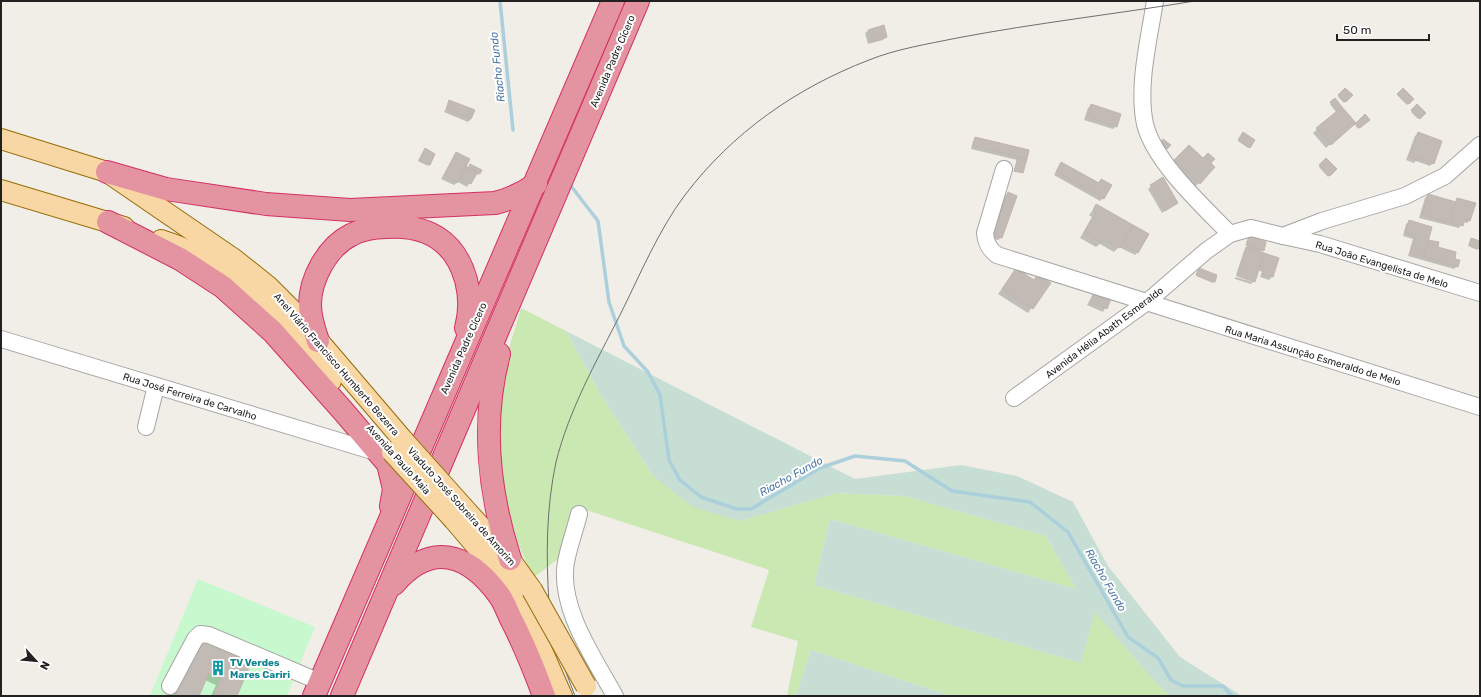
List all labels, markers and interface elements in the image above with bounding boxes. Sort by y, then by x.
street label: Avenida Padre Cícero [588,13,638,109]
scale bar [1337,16,1429,42]
text: 50 m [1343,23,1371,37]
water label: Riacho Fundo [487,31,508,103]
street label: Rua João Evangelista de Melo [1314,239,1450,291]
street label: Avenida Hélia Abath Esmeraldo [1043,284,1166,381]
street label: Anel Viário Francisco Humberto Bezerra [271,291,401,438]
street label: Avenida Padre Cícero [438,301,490,396]
street label: Rua Maria Assunção Esmeraldo de Melo [1223,323,1402,389]
street label: Rua José Ferreira de Carvalho [121,371,258,423]
street label: Avenida Paulo Maia [364,422,433,497]
street label: Viaduto José Sobreira de Amorim [405,445,518,568]
water label: Riacho Fundo [757,454,825,499]
water label: Riacho Fundo [1082,546,1129,614]
north arrow [16,641,56,681]
place label: TV Verdes Mares Cariri [230,657,290,681]
text: N [37,659,52,672]
building icon: TV Verdes Mares Cariri [209,659,227,677]

